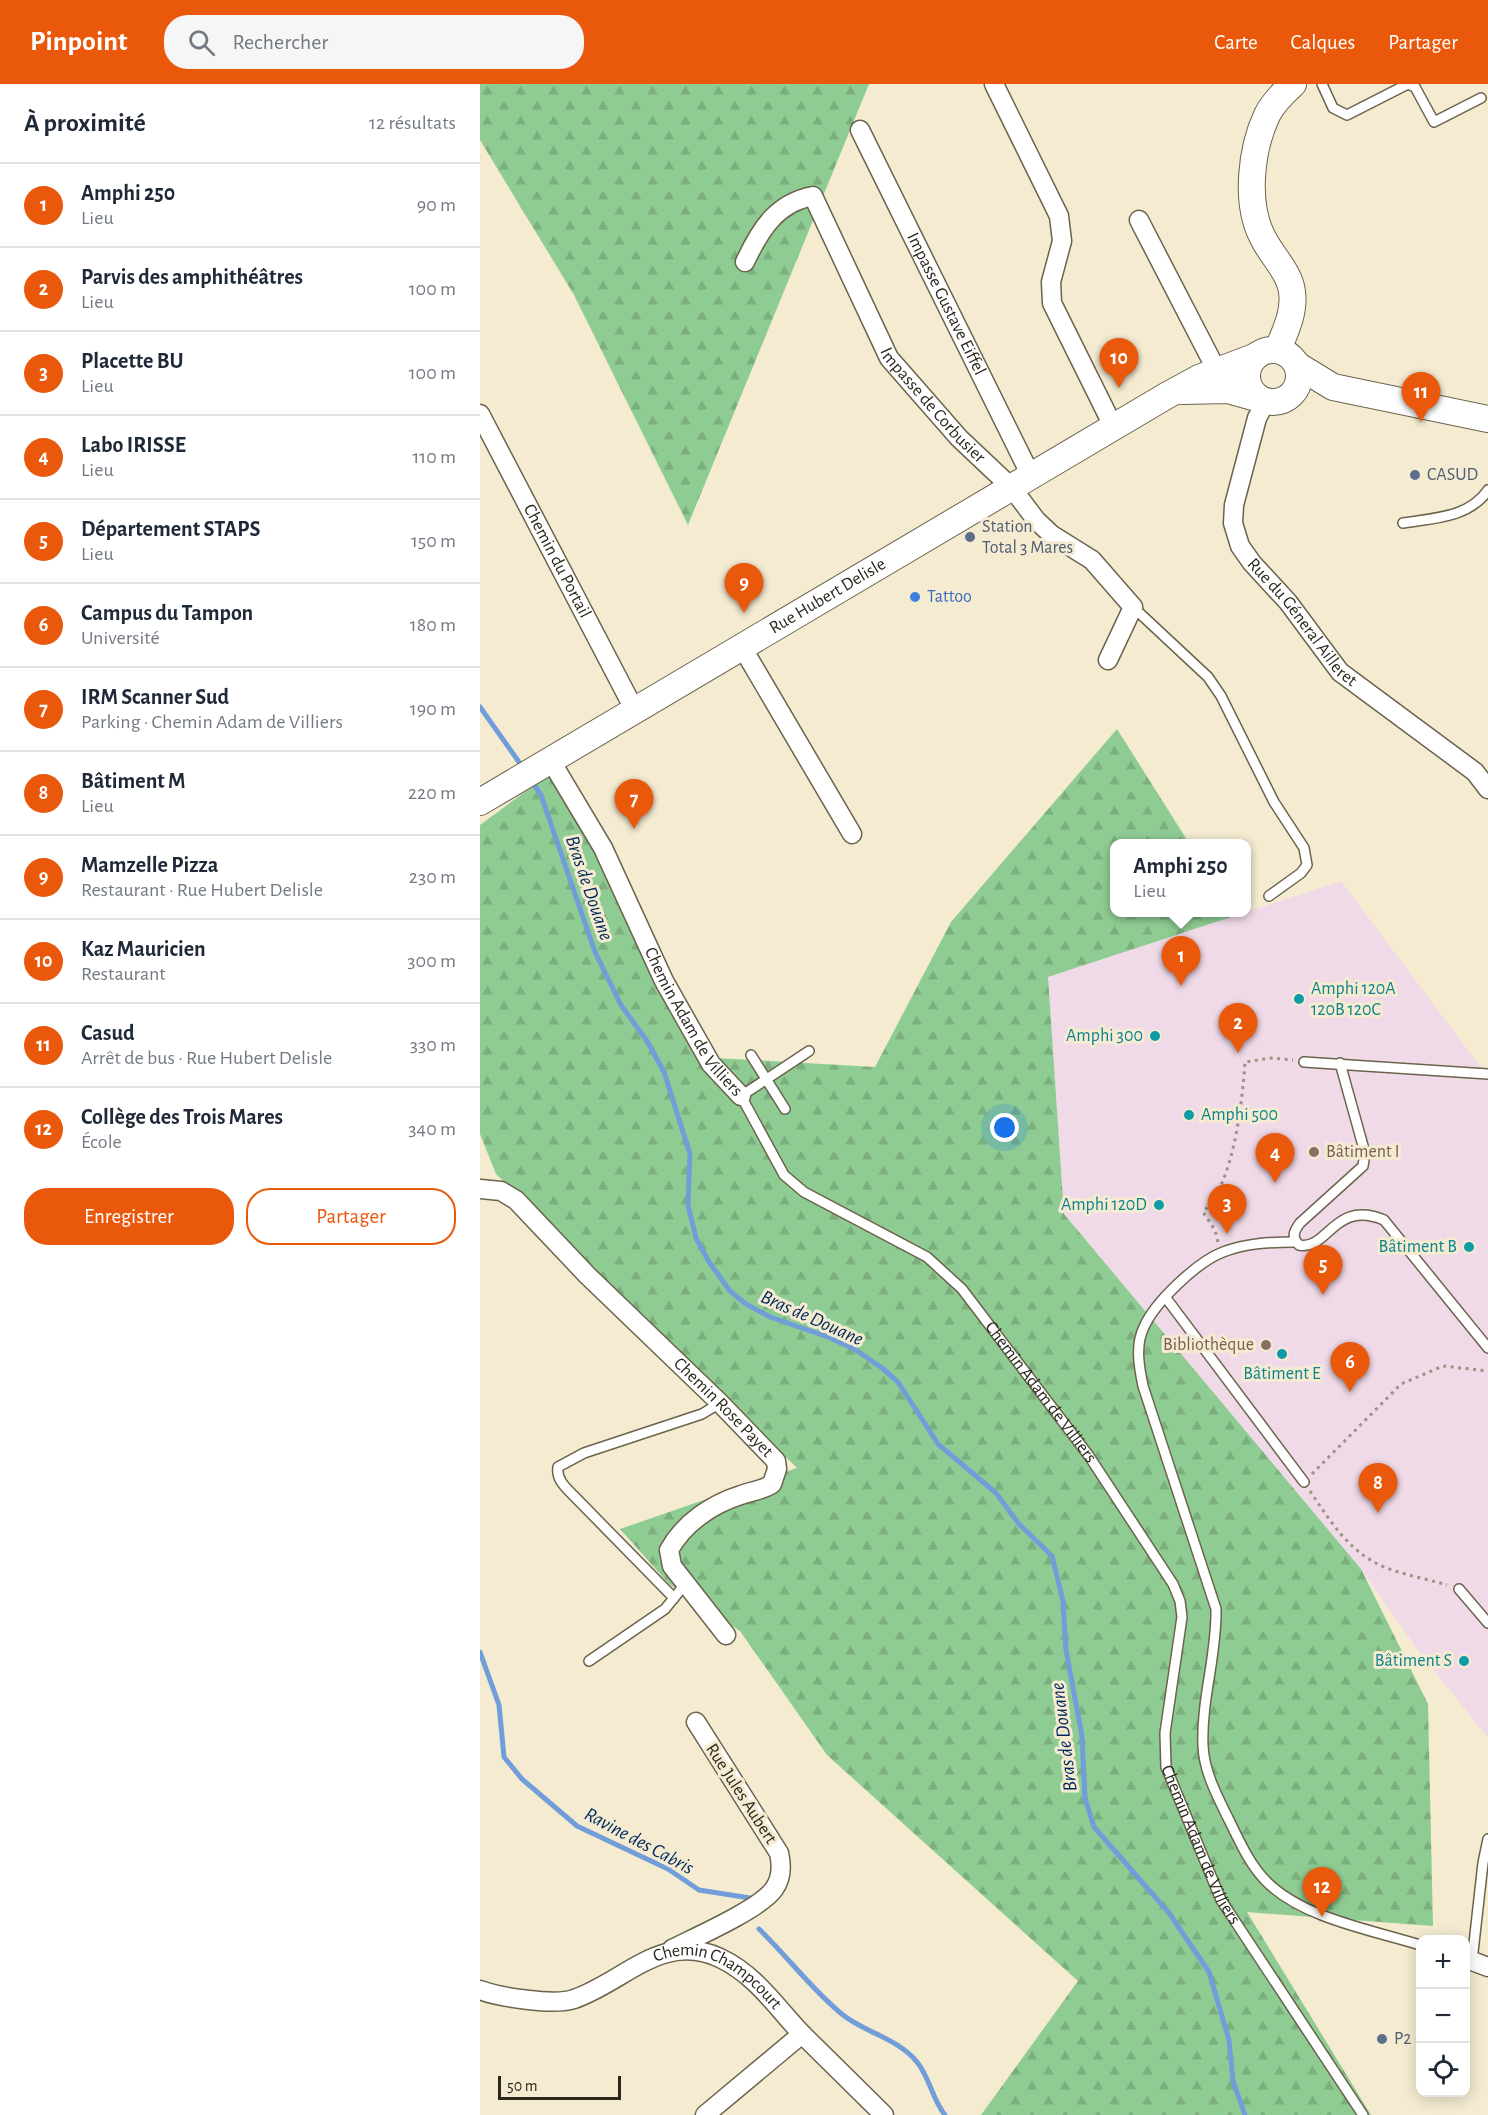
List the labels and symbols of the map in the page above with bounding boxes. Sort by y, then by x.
street label: Impasse Gustave Eiffel [903,230,989,378]
pin: 10 [1100,338,1138,388]
street label: Impasse de Corbusier [876,345,989,467]
pin: 11 [1402,372,1440,422]
place label: CASUD [1427,466,1478,484]
marker: CASUD [1408,468,1422,482]
street label: Chemin du Portail [520,501,594,621]
place label: Station Total 3 Mares [982,518,1073,557]
marker: Station Total 3 Mares [963,530,977,544]
street label: Rue Hubert Delisle [766,555,889,638]
street label: Rue du Géneral Ailleret [1244,555,1360,690]
pin: 9 [724,564,764,613]
place label: Tattoo [927,588,972,606]
marker: Tattoo [908,590,922,604]
pin: 7 [614,780,654,829]
water label: Bras de Douane [562,833,616,943]
pin: 1 [1162,936,1200,986]
street label: Chemin Adam de Villiers [641,945,746,1100]
place label: Amphi 120A 120B 120C [1311,980,1396,1019]
marker: Amphi 120A 120B 120C [1292,992,1306,1006]
pin: 2 [1218,1004,1257,1053]
place label: Amphi 300 [1066,1027,1143,1045]
marker: Amphi 300 [1148,1029,1162,1043]
place label: Amphi 500 [1201,1106,1278,1124]
marker: Amphi 500 [1182,1108,1196,1122]
your location [990,1113,1019,1142]
pin: 4 [1256,1134,1294,1183]
place label: Bâtiment I [1326,1143,1400,1161]
marker: Bâtiment I [1307,1145,1321,1159]
pin: 3 [1208,1184,1246,1234]
place label: Amphi 120D [1061,1196,1147,1214]
marker: Amphi 120D [1152,1198,1166,1212]
place label: Bâtiment B [1379,1238,1457,1256]
marker: Bâtiment B [1462,1240,1476,1254]
pin: 5 [1304,1246,1342,1295]
water label: Bras de Douane [758,1287,867,1350]
street label: Chemin Adam de Villiers [981,1318,1100,1466]
place label: Bibliothèque [1163,1336,1254,1354]
marker: Bibliothèque [1259,1338,1273,1352]
pin: 6 [1330,1342,1370,1392]
marker: Bâtiment E [1275,1347,1289,1361]
street label: Chemin Rose Payet [670,1354,777,1461]
place label: Bâtiment E [1243,1365,1321,1383]
pin: 8 [1358,1464,1398,1513]
place label: Bâtiment S [1375,1652,1452,1670]
marker: Bâtiment S [1457,1654,1471,1668]
water label: Bras de Douane [1047,1681,1081,1793]
street label: Rue Jules Aubert [702,1741,780,1847]
street label: Chemin Adam de Villiers [1157,1763,1244,1928]
water label: Ravine des Cabris [581,1804,698,1878]
pin: 12 [1302,1868,1342,1917]
street label: Chemin Champcourt [651,1941,785,2013]
place label: P2 [1394,2030,1412,2048]
marker: P2 [1375,2032,1389,2046]
scale bar [498,2073,621,2100]

